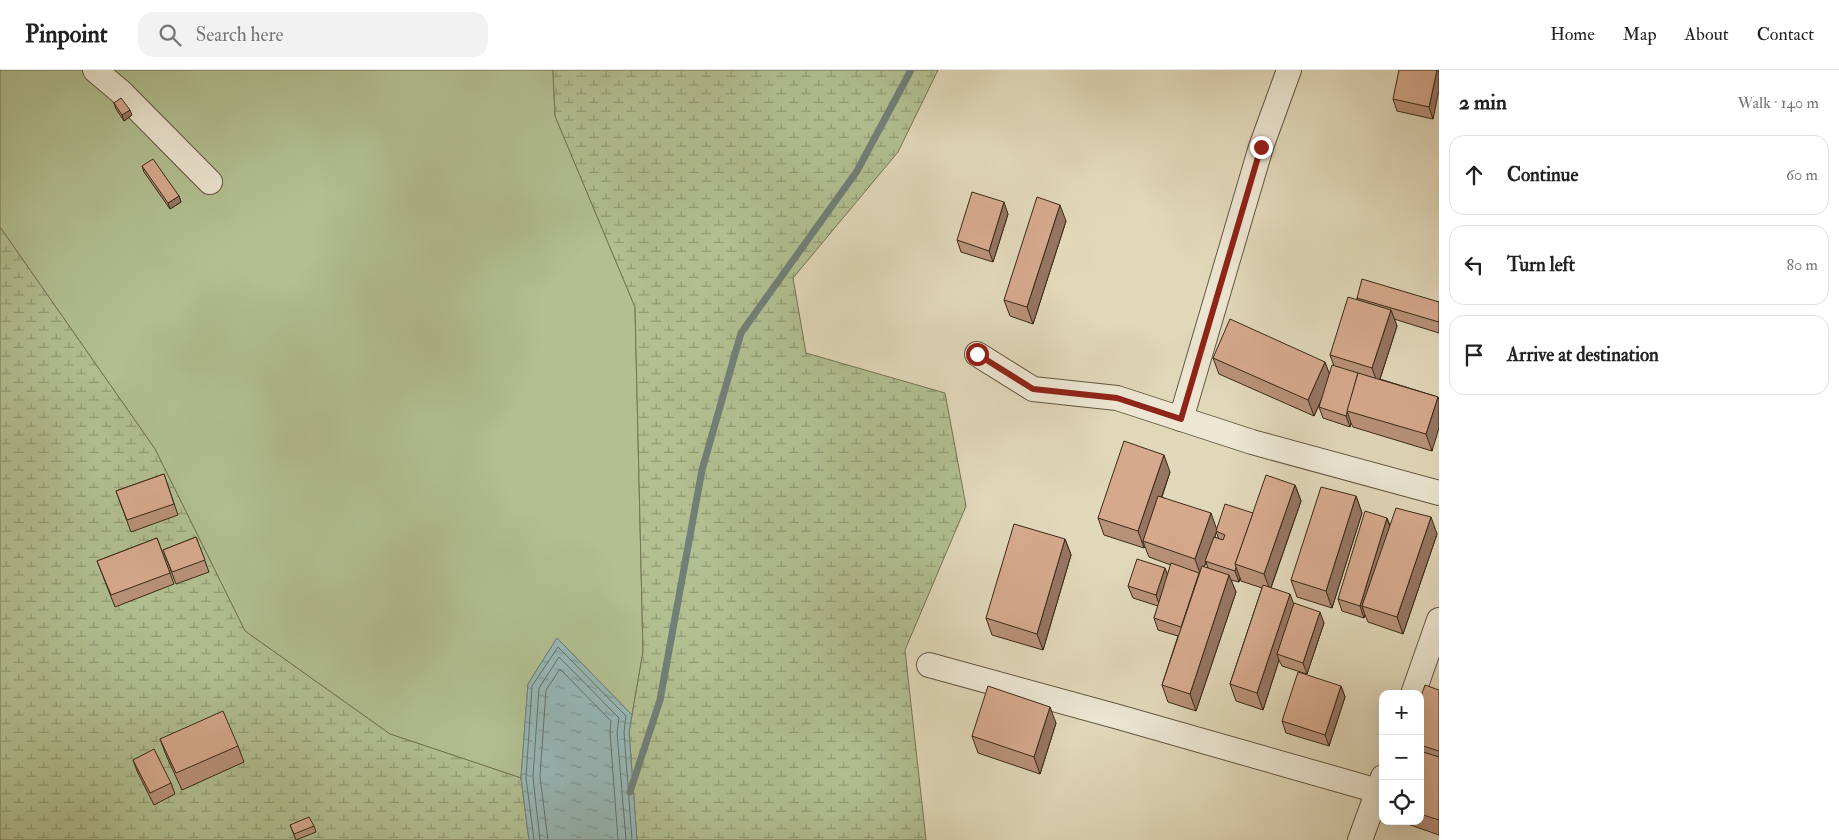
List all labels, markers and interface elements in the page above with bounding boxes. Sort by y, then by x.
search box [138,12,488,57]
text: Pinpoint [25,19,108,50]
icon: search [156,21,184,49]
text: Search here [196,23,283,47]
text: Home [1550,23,1595,46]
text: Map [1623,23,1657,46]
text: About [1685,23,1729,46]
text: Contact [1757,23,1814,46]
text: 2 min [1459,89,1507,116]
text: Walk · 140 m [1738,93,1819,113]
route end [1250,136,1273,159]
icon: ahead [1460,161,1488,189]
text: Continue [1507,163,1578,187]
text: 60 m [1786,165,1818,185]
icon: left [1460,251,1488,279]
text: Turn left [1507,253,1575,277]
text: 80 m [1787,255,1818,275]
icon: arrive [1460,341,1488,369]
route start [966,343,989,366]
text: Arrive at destination [1507,343,1659,367]
map controls [1379,690,1424,825]
button: + [1379,690,1424,735]
button: − [1379,735,1424,780]
button: locate [1379,780,1424,825]

